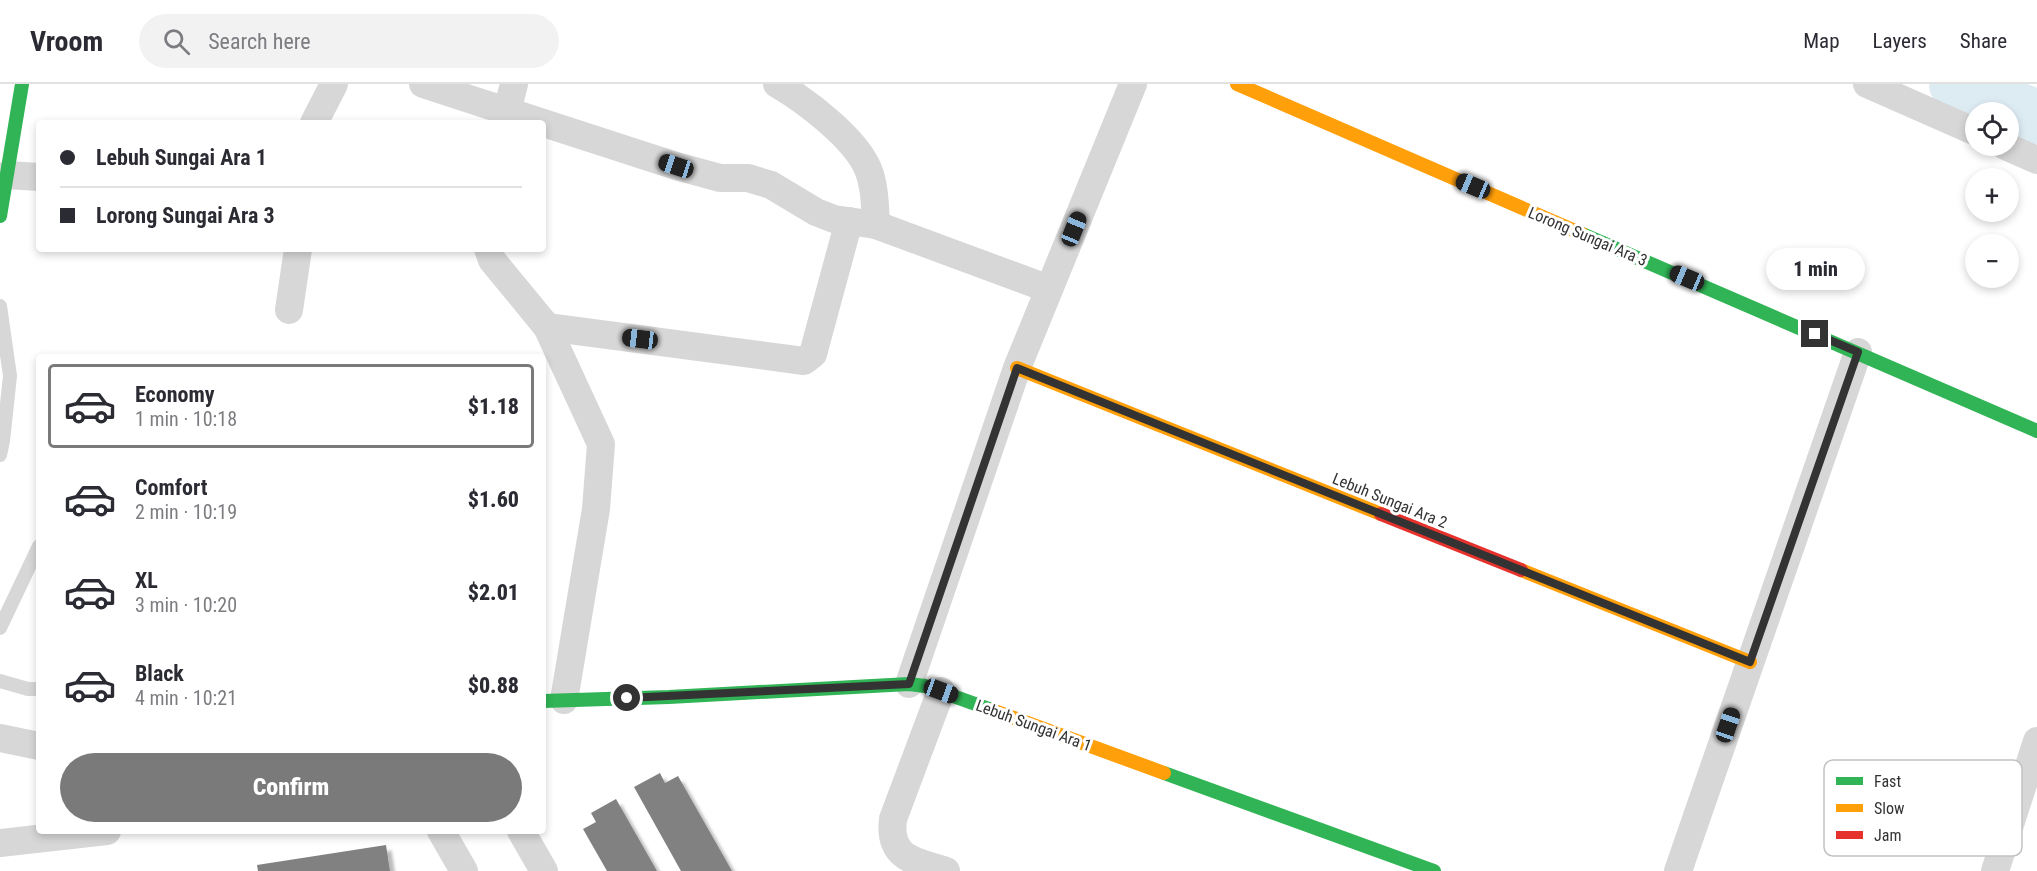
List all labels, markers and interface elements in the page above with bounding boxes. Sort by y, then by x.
search box [139,14,559,68]
text: Vroom [30,25,103,58]
icon: search [160,25,193,58]
text: Search here [208,29,311,54]
text: Map [1803,29,1840,53]
text: Layers [1873,29,1927,53]
text: Share [1960,29,2007,53]
map controls [1965,102,2019,288]
button: locate [1965,102,2019,156]
text: Lebuh Sungai Ara 1 [96,145,267,170]
car [656,152,696,180]
button: + [1965,168,2019,222]
car [1453,171,1493,201]
text: Lorong Sungai Ara 3 [96,203,275,228]
street label: Lorong Sungai Ara 3 [1525,203,1650,270]
car [1059,209,1089,249]
button: − [1965,234,2019,288]
callout: 1 min [1766,247,1864,289]
text: 1 min [1793,257,1838,281]
car [1667,263,1707,293]
route end [1801,320,1828,347]
car [621,328,659,350]
icon: car [63,379,117,433]
text: Economy [135,382,215,407]
text: $1.18 [468,394,519,419]
text: 1 min · 10:18 [135,407,237,431]
street label: Lebuh Sungai Ara 2 [1330,469,1450,532]
icon: car [63,472,117,526]
text: Comfort [135,475,208,500]
text: $1.60 [468,487,519,512]
text: 2 min · 10:19 [135,500,237,524]
icon: car [63,565,117,619]
text: XL [135,568,158,593]
text: $2.01 [468,580,519,605]
text: 3 min · 10:20 [135,593,237,617]
icon: car [63,658,117,712]
text: Black [135,661,184,686]
text: $0.88 [468,673,519,698]
car [921,676,961,706]
route start [613,684,640,711]
text: 4 min · 10:21 [135,686,237,710]
street label: Lebuh Sungai Ara 1 [973,696,1094,755]
car [1714,705,1742,745]
button: Confirm [60,753,522,822]
legend [1824,760,2022,856]
text: Fast [1874,772,1901,791]
text: Slow [1874,799,1904,818]
text: Jam [1874,826,1901,845]

